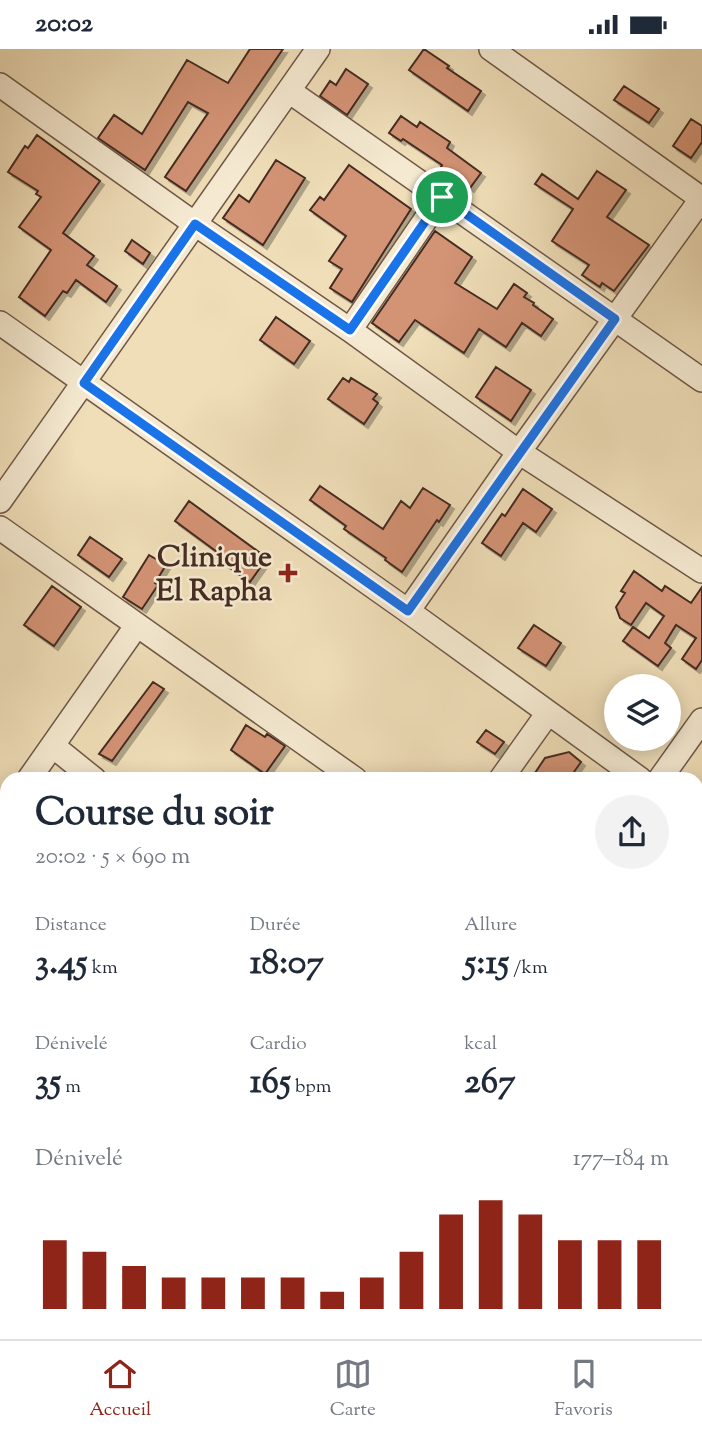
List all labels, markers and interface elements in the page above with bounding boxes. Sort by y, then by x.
text: 20:02 [35,6,93,43]
pin [412,167,472,227]
icon: arrive [423,178,461,216]
place label: Clinique El Rapha [156,537,272,614]
marker: Clinique El Rapha [278,563,298,583]
map controls [604,674,681,751]
button: layers [604,674,681,751]
text: Course du soir [35,788,274,842]
button: share [595,795,669,869]
text: 20:02 · 5 × 690 m [35,841,190,874]
text: Distance [35,912,107,939]
text: Durée [250,912,300,939]
text: Allure [464,912,517,939]
text: 3.45 [35,939,88,990]
text: 18:07 [250,939,324,990]
text: 5:15 [464,939,509,990]
text: km [88,955,118,982]
text: /km [509,955,548,982]
text: Dénivelé [35,1031,108,1058]
text: Cardio [250,1031,307,1058]
text: kcal [464,1031,497,1058]
text: 35 [35,1058,61,1109]
text: 165 [250,1058,291,1109]
text: 267 [464,1058,516,1109]
text: m [61,1074,81,1101]
text: bpm [291,1074,331,1101]
text: Dénivelé [35,1143,123,1176]
text: 177–184 m [573,1143,669,1176]
tab: Accueil [89,1355,151,1424]
tab: Carte [330,1355,376,1424]
tab: Favoris [554,1355,613,1424]

